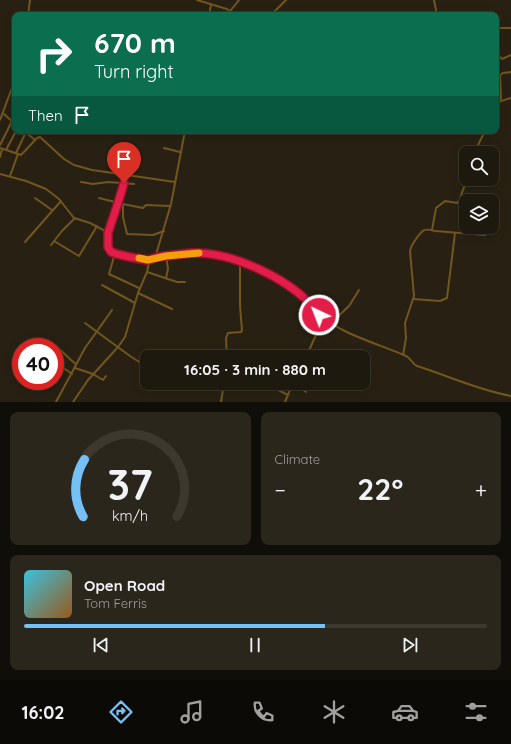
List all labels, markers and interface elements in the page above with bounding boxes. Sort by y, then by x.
text: 670 m [94,25,176,60]
icon: right [28,28,80,80]
text: Turn right [94,60,174,83]
icon: arrive [71,104,93,126]
text: Then [28,106,63,125]
pin [107,142,141,183]
map controls [459,146,499,234]
button: search [459,146,499,186]
icon: arrive [113,148,135,170]
button: layers [459,194,499,234]
position arrow [298,294,340,336]
speed limit sign: 40 [12,338,64,390]
text: 16:05 · 3 min · 880 m [184,360,326,379]
text: Climate [275,451,320,467]
text: 37 [108,457,153,509]
text: 22° [357,470,403,508]
text: − [275,476,286,504]
text: + [475,476,487,504]
text: km/h [112,506,148,524]
text: Open Road [84,576,165,595]
text: Tom Ferris [84,595,147,611]
icon: previous [90,634,112,656]
icon: pause [244,634,266,656]
icon: next [399,634,421,656]
icon: directions [107,698,135,726]
icon: music [178,698,206,726]
icon: phone [249,698,277,726]
icon: climate [320,698,348,726]
icon: car [391,698,419,726]
icon: filters [462,698,490,726]
text: 16:02 [21,701,65,724]

